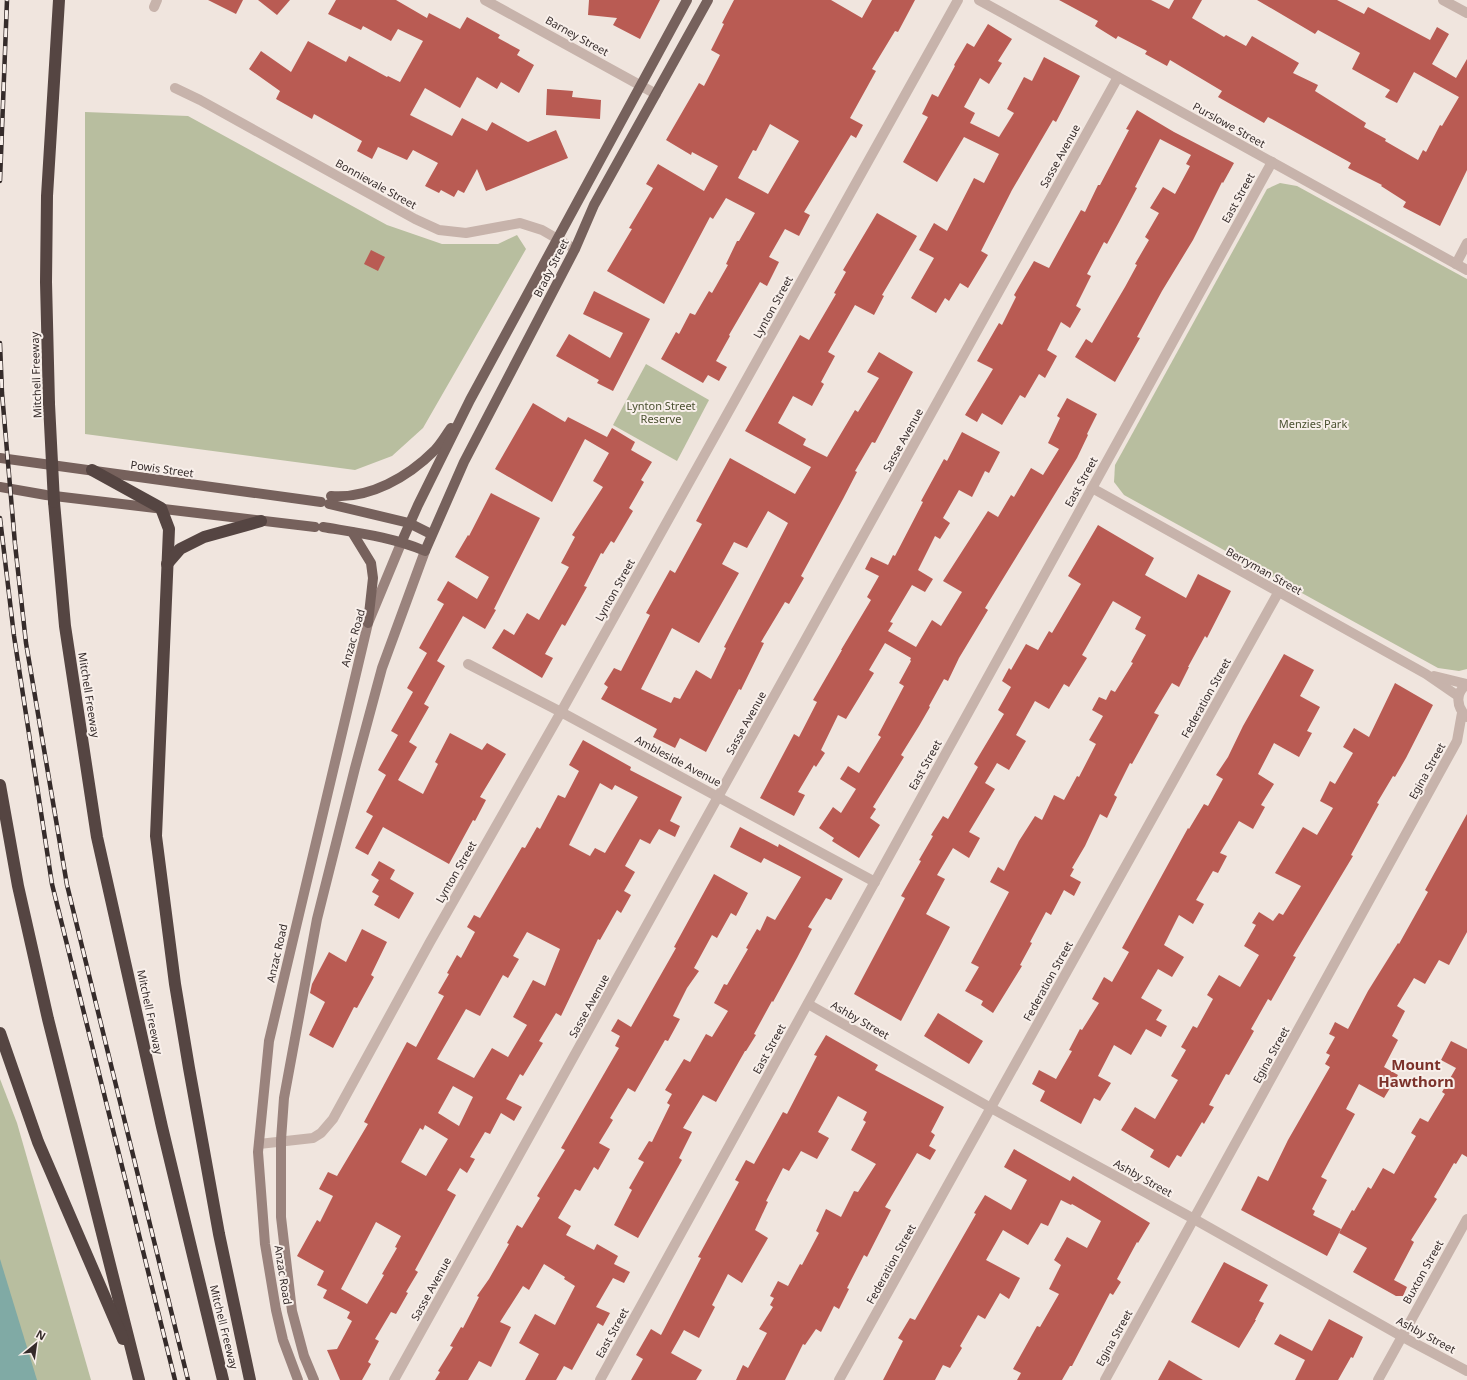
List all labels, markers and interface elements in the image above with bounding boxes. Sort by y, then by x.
street label: Barney Street [543,12,611,59]
street label: Purslowe Street [1190,98,1268,151]
street label: Sasse Avenue [1036,121,1083,190]
street label: Bonnievale Street [333,155,420,212]
street label: East Street [1218,170,1257,225]
street label: Brady Street [529,236,572,300]
street label: Lynton Street [749,273,796,341]
street label: Mitchell Freeway [26,331,45,418]
park label: Lynton Street Reserve [626,398,696,426]
street label: Sasse Avenue [879,405,926,474]
park label: Menzies Park [1279,416,1347,431]
street label: East Street [1061,454,1100,509]
street label: Powis Street [130,457,195,480]
street label: Berryman Street [1223,543,1305,598]
street label: Lynton Street [591,556,638,624]
street label: Anzac Road [337,607,368,669]
street label: Mitchell Freeway [75,651,104,739]
street label: Federation Street [1177,655,1234,740]
street label: Sasse Avenue [722,688,769,757]
street label: Ambleside Avenue [632,731,724,790]
street label: East Street [905,737,944,792]
street label: Egina Street [1405,740,1448,802]
street label: Lynton Street [432,838,479,905]
street label: Anzac Road [262,922,291,984]
street label: Federation Street [1019,938,1076,1023]
street label: Mitchell Freeway [134,968,167,1056]
street label: Sasse Avenue [565,971,612,1040]
street label: Ashby Street [828,997,892,1042]
street label: East Street [749,1021,788,1076]
street label: Egina Street [1249,1024,1292,1086]
district label: Mount Hawthorn [1378,1054,1454,1091]
street label: Ashby Street [1111,1155,1175,1200]
street label: Federation Street [862,1221,919,1306]
street label: Buxton Street [1399,1237,1446,1306]
street label: Anzac Road [271,1244,296,1306]
street label: Sasse Avenue [407,1254,454,1323]
street label: Mitchell Freeway [207,1283,242,1371]
street label: East Street [592,1305,631,1360]
street label: Egina Street [1092,1307,1135,1369]
street label: Ashby Street [1394,1313,1458,1356]
north arrow [16,1324,56,1364]
text: N [34,1326,49,1344]

